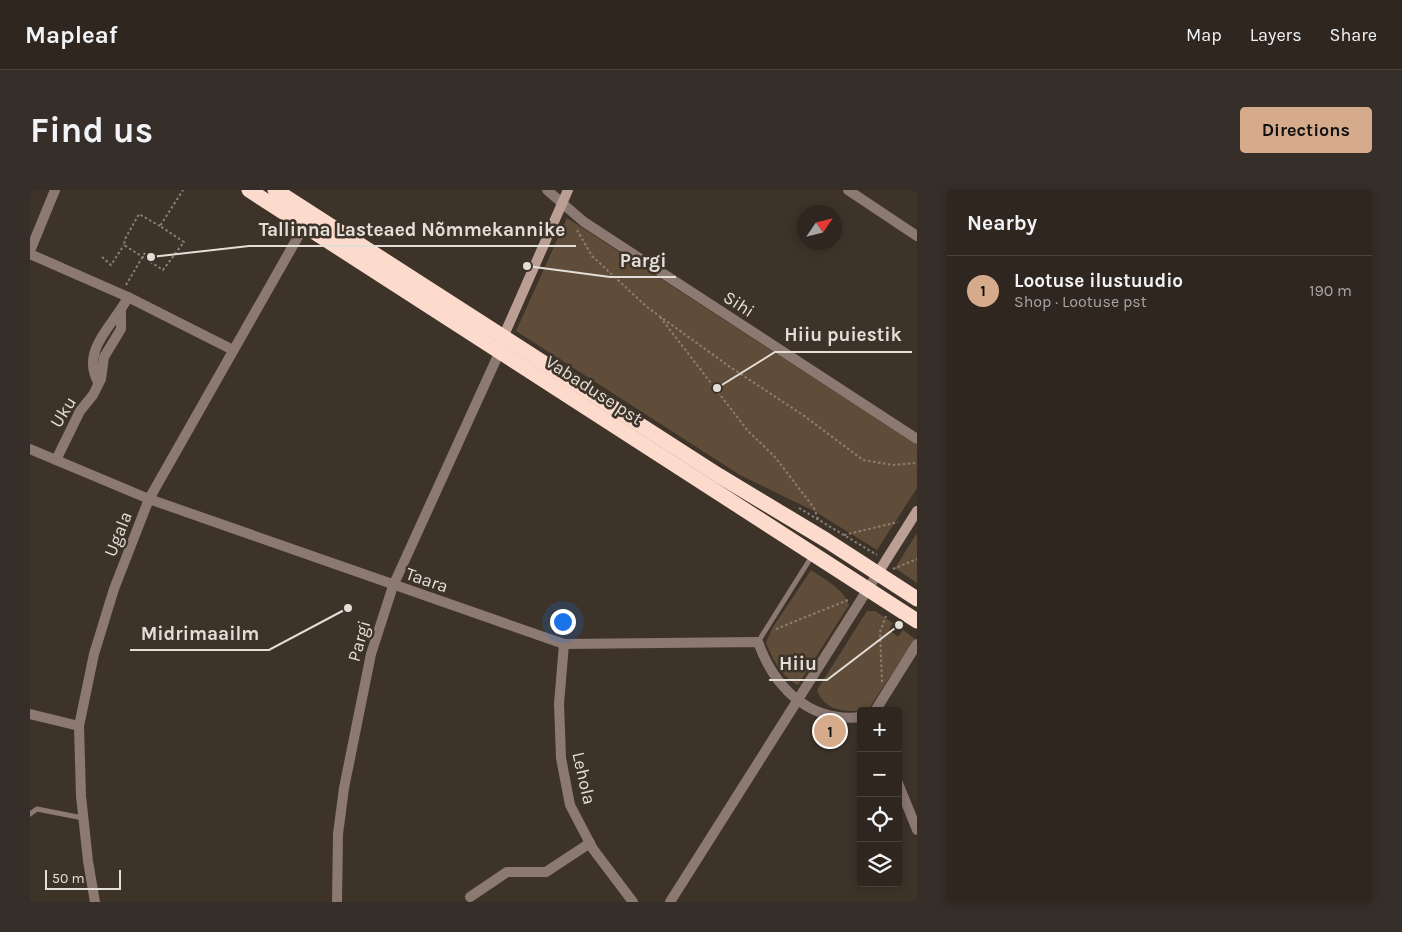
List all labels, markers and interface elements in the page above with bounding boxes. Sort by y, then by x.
text: Mapleaf [25,21,118,49]
text: Map [1186,24,1222,46]
text: Layers [1250,24,1302,46]
text: Share [1330,24,1377,46]
button: Directions [1240,107,1372,153]
text: Find us [30,110,153,151]
north arrow [797,205,842,250]
text: Nearby [967,211,1037,235]
callout: Tallinna Lasteaed Nõmmekannike [249,212,576,246]
text: Tallinna Lasteaed Nõmmekannike [259,219,565,241]
callout: Pargi [610,243,676,277]
text: Pargi [620,250,666,272]
text: Lootuse ilustuudio [1014,270,1183,292]
text: 1 [980,281,986,300]
text: 190 m [1309,281,1352,300]
street label: Sihi [719,286,759,322]
text: Shop · Lootuse pst [1014,292,1147,311]
callout: Hiiu puiestik [775,318,912,352]
text: Hiiu puiestik [784,324,902,346]
street label: Vabaduse pst [541,350,647,430]
street label: Uku [45,392,81,432]
street label: Ugala [99,508,137,560]
street label: Taara [403,562,451,598]
your location [550,609,576,635]
callout: Midrimaailm [130,616,269,650]
street label: Pargi [343,618,375,664]
text: Midrimaailm [141,623,259,645]
callout: Hiiu [769,646,827,680]
text: Hiiu [779,653,817,675]
map controls [857,707,902,887]
button: + [857,707,902,752]
pin: 1 [814,712,846,750]
street label: Lehola [567,750,601,806]
button: − [857,752,902,797]
button: locate [857,797,902,842]
button: layers [857,842,902,887]
scale bar [45,867,121,890]
text: 50 m [52,870,85,887]

